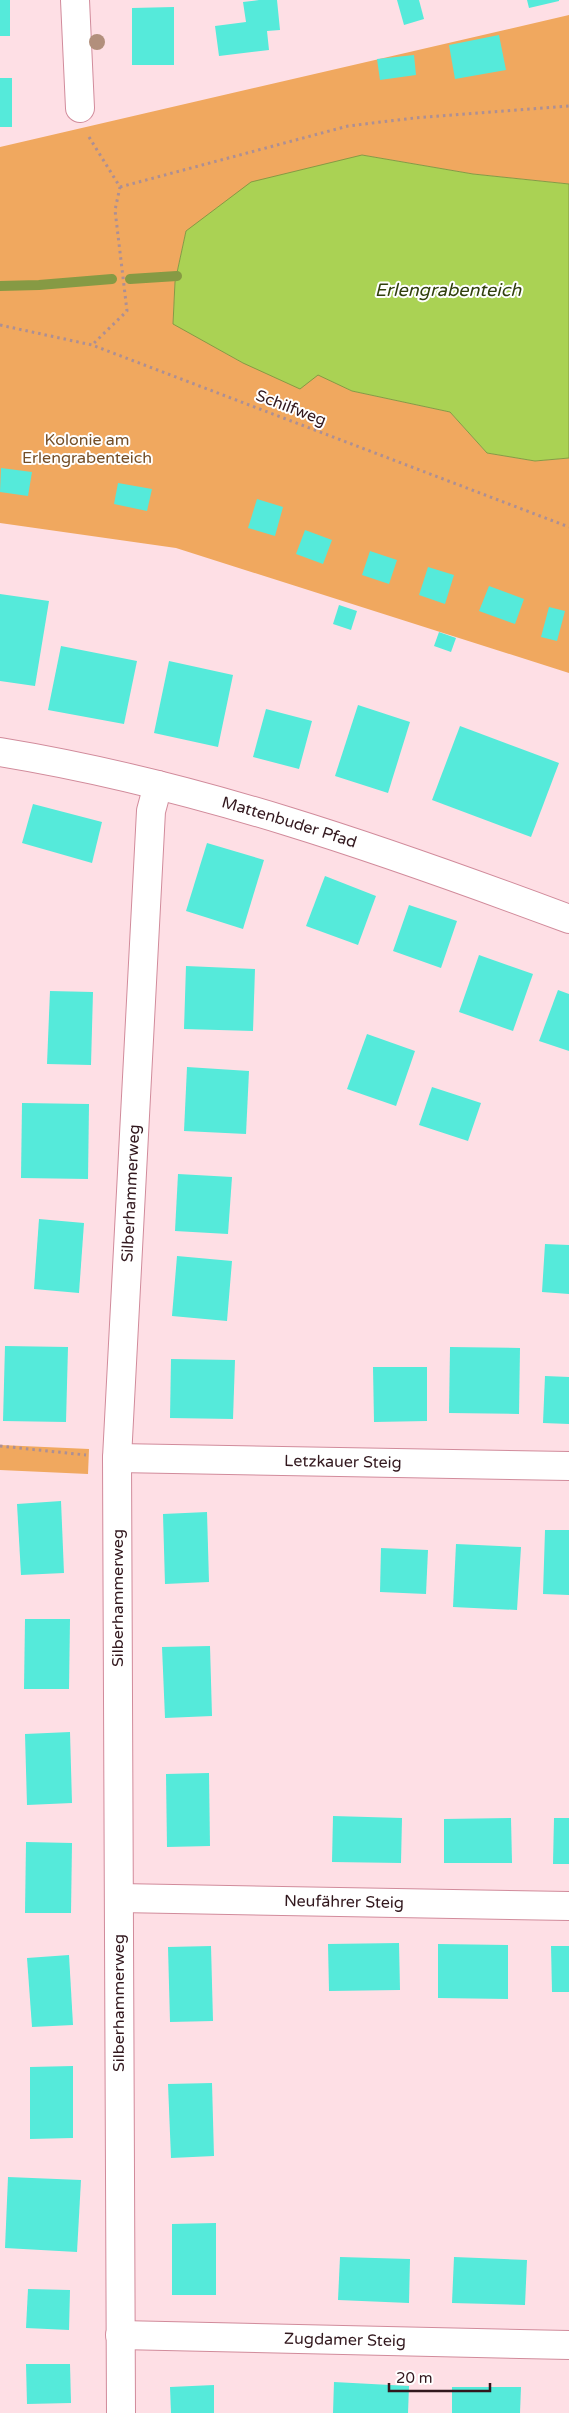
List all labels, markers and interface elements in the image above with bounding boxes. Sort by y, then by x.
water label: Erlengrabenteich [375,279,522,301]
street label: Schilfweg [253,385,329,431]
park label: Kolonie am Erlengrabenteich [22,430,152,468]
street label: Mattenbuder Pfad [219,792,359,853]
street label: Silberhammerweg [117,1124,145,1263]
street label: Letzkauer Steig [284,1451,402,1473]
street label: Silberhammerweg [108,1529,128,1667]
street label: Neufährer Steig [284,1891,404,1913]
street label: Silberhammerweg [109,1934,129,2072]
street label: Zugdamer Steig [284,2329,406,2351]
scale bar [389,2360,490,2392]
text: 20 m [396,2369,433,2387]

